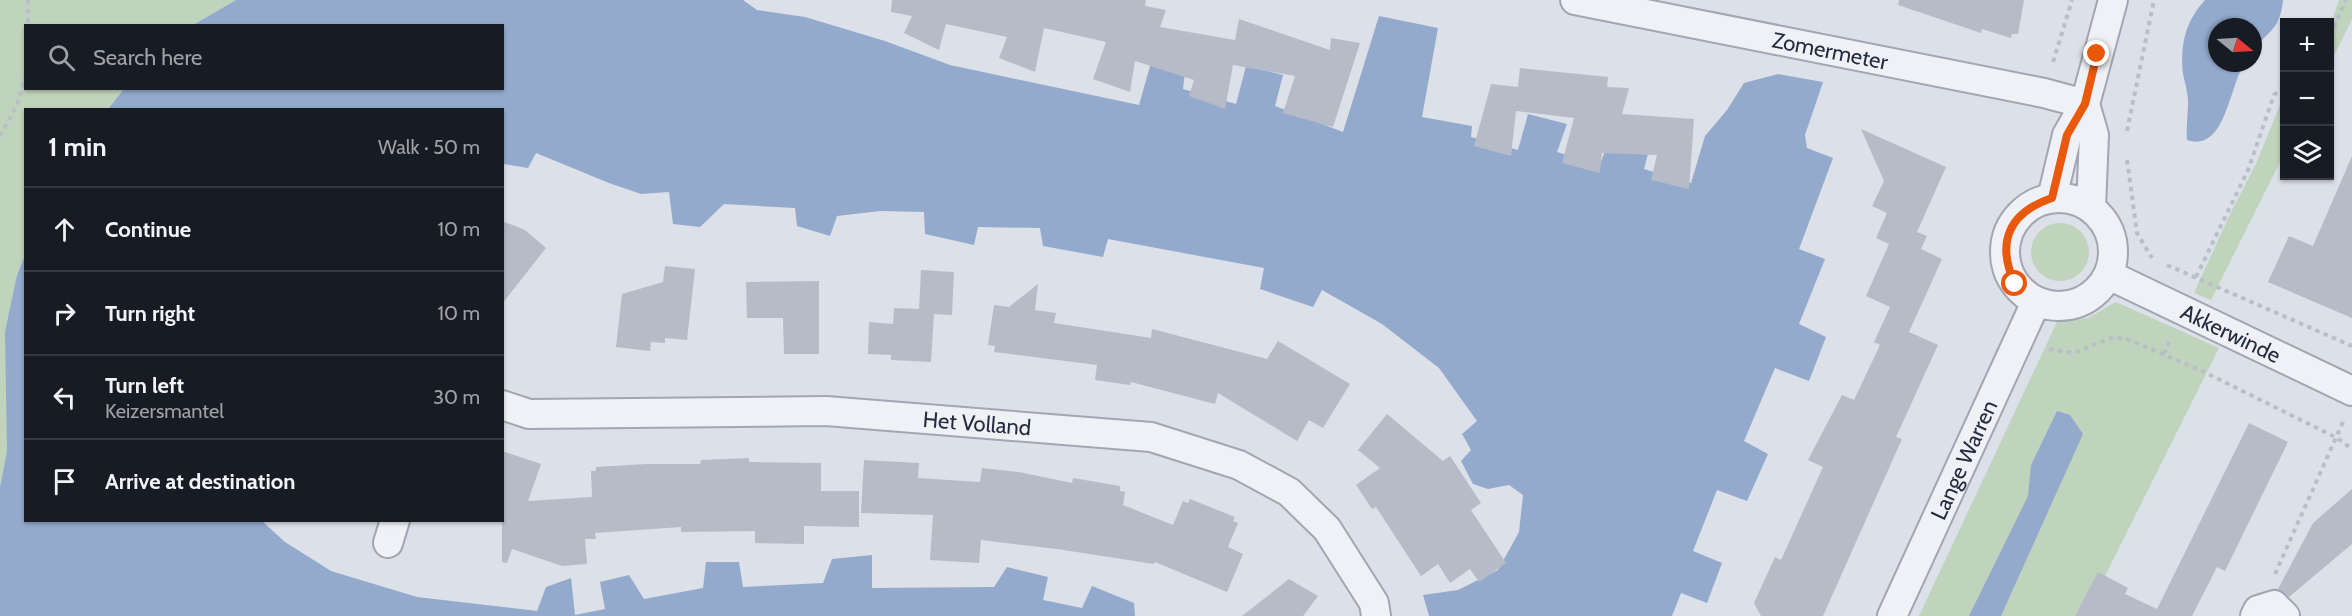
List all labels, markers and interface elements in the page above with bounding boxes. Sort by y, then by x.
north arrow [2208,18,2262,72]
map controls [2280,18,2334,180]
button: + [2280,18,2334,72]
search box [24,24,504,90]
street label: Zomermeter [1770,26,1890,75]
route end [2083,40,2109,66]
icon: search [45,41,78,74]
text: Search here [93,44,202,71]
button: − [2280,72,2334,126]
button: layers [2280,126,2334,180]
text: 1 min [48,131,107,163]
text: Walk · 50 m [378,135,480,159]
icon: ahead [48,213,81,246]
text: Continue [105,216,191,243]
text: 10 m [437,217,480,241]
route start [2001,270,2027,296]
icon: right [48,297,81,330]
street label: Akkerwinde [2177,298,2285,368]
text: Turn right [105,300,195,327]
text: 10 m [437,301,480,325]
text: Turn left [105,372,184,399]
icon: left [48,381,81,414]
text: 30 m [433,385,480,409]
street label: Lange Warren [1925,395,2003,524]
text: Keizersmantel [105,399,224,423]
street label: Het Volland [922,405,1032,441]
icon: arrive [48,465,81,498]
text: Arrive at destination [105,468,295,495]

